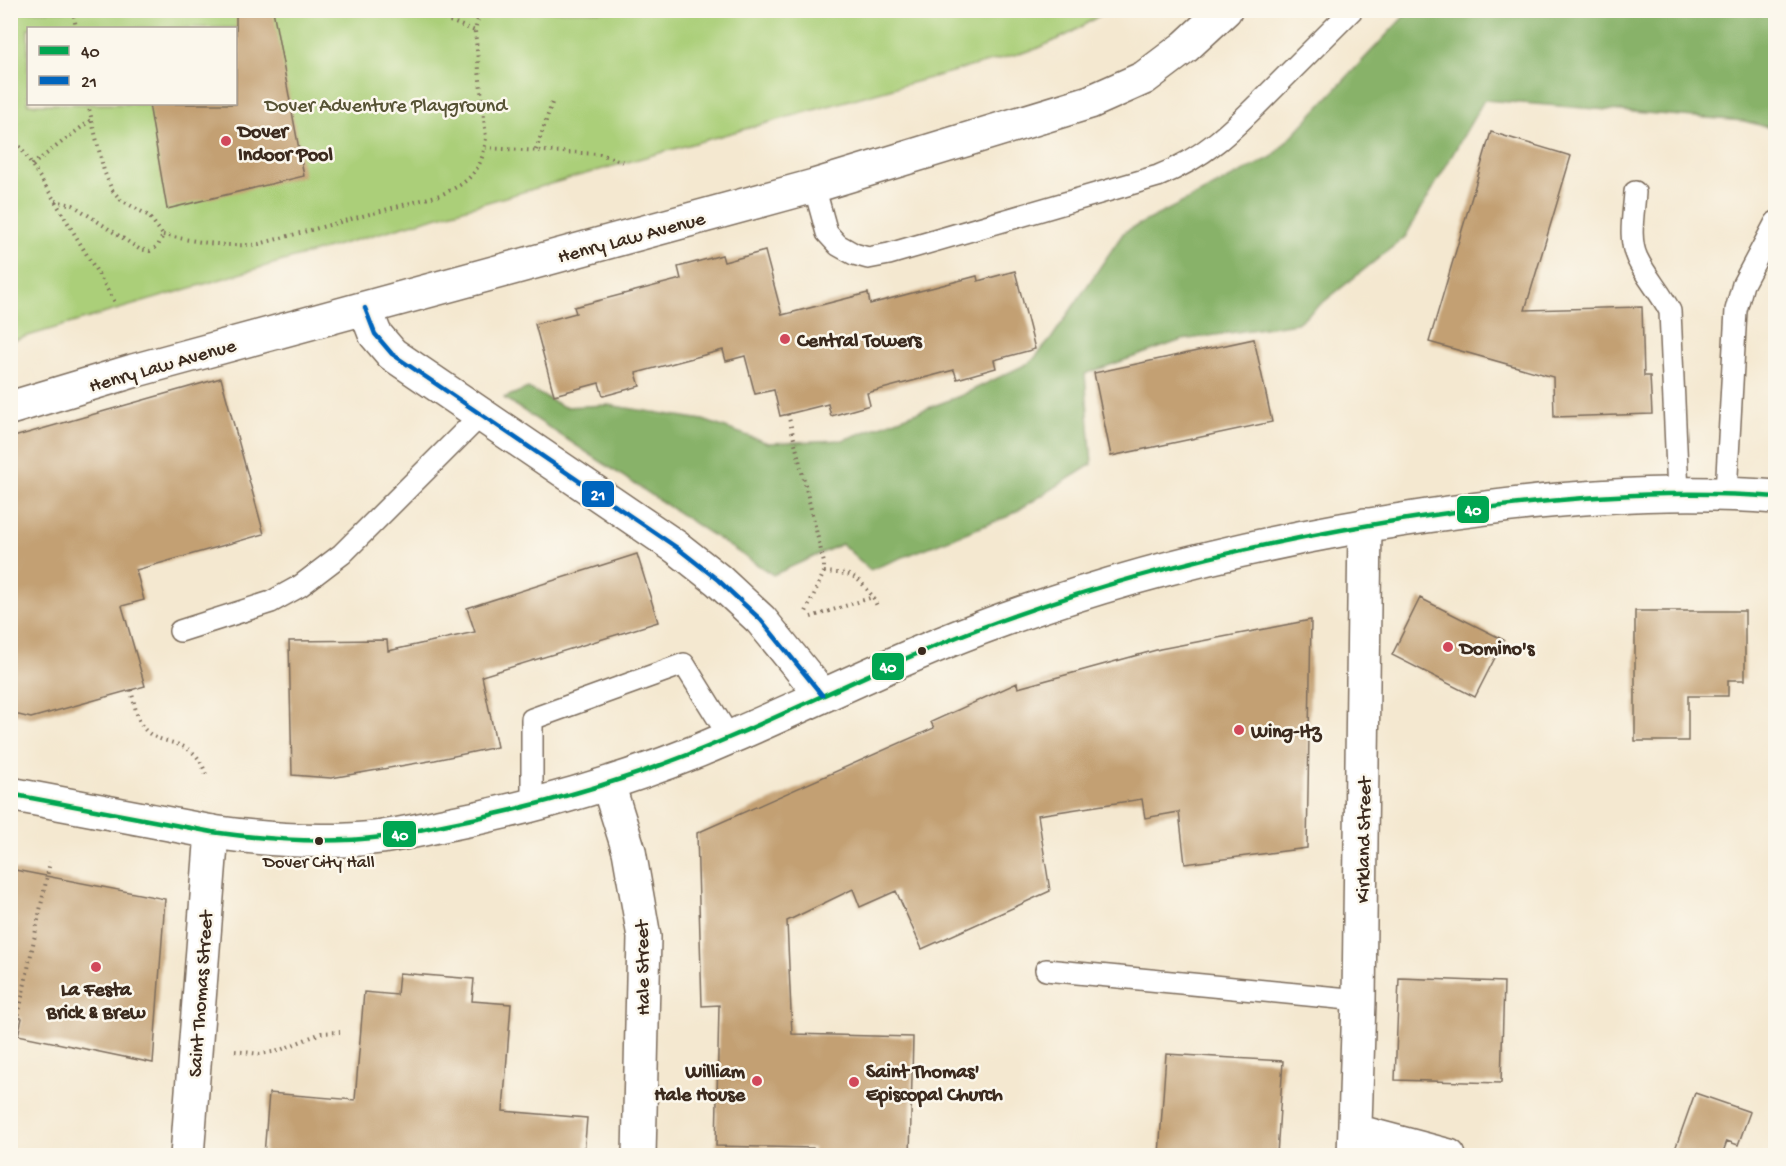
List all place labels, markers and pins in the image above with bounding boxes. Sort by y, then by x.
place label: Dover Indoor Pool [236,122,333,168]
marker: Dover Indoor Pool [219,134,233,148]
place label: Central Towers [796,331,923,354]
marker: Central Towers [778,332,792,346]
place label: Domino's [1458,639,1536,662]
marker: Domino's [1441,640,1455,654]
unlabelled marker [916,645,928,657]
place label: Wing-Itz [1250,722,1322,745]
marker: Wing-Itz [1232,723,1246,737]
marker: Dover City Hall [313,835,325,847]
place label: Dover City Hall [262,853,375,874]
marker: La Festa Brick & Brew [89,960,103,974]
place label: La Festa Brick & Brew [45,980,146,1026]
place label: William Hale House [654,1062,746,1108]
place label: Saint Thomas' Episcopal Church [866,1062,1003,1108]
marker: William Hale House [750,1074,764,1088]
marker: Saint Thomas' Episcopal Church [847,1075,861,1089]

